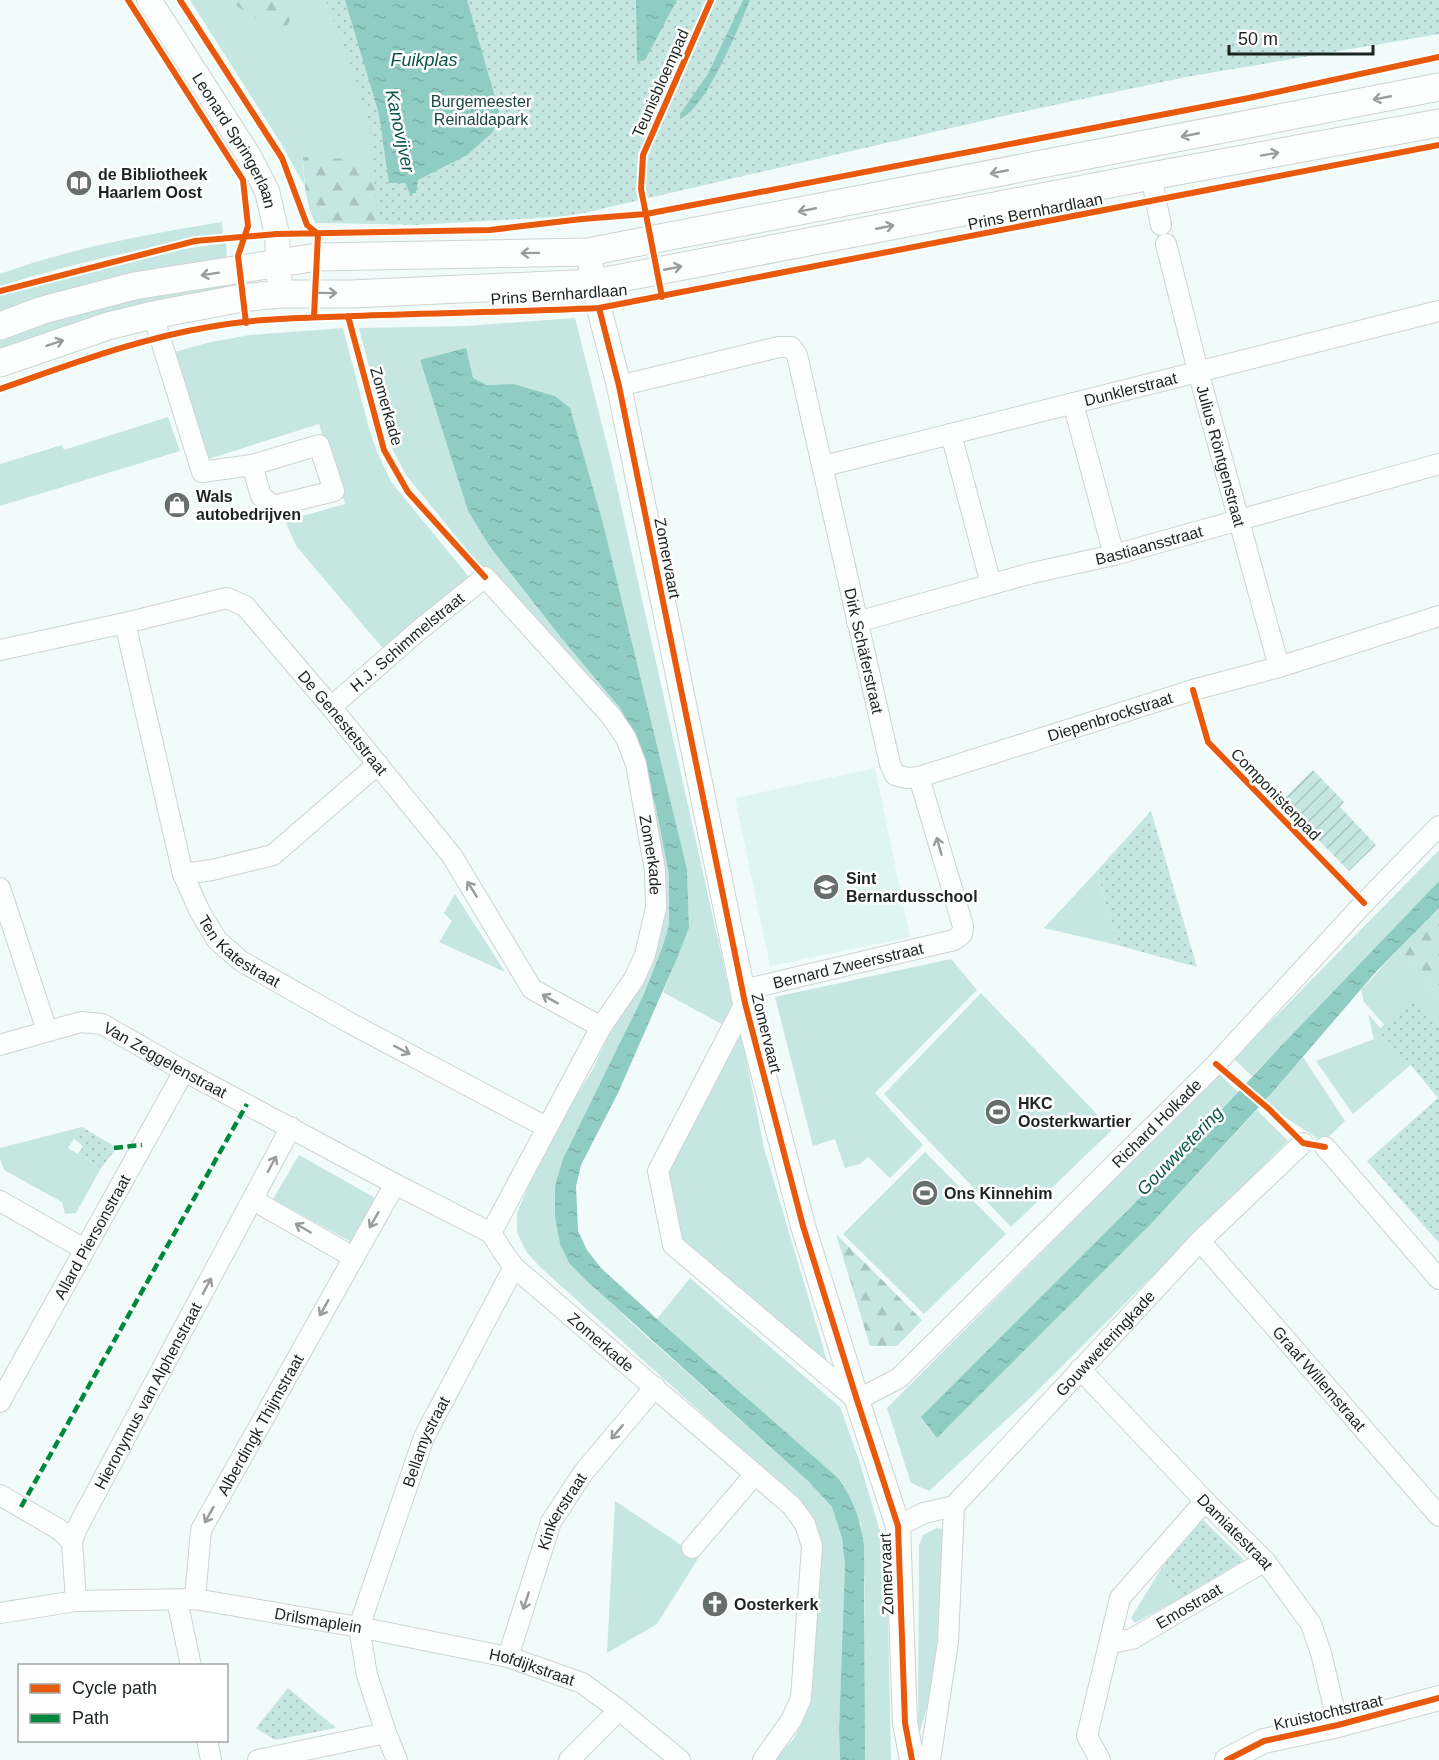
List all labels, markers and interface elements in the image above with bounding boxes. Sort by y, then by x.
scale bar [1229,18,1373,56]
street label: Teunisbloempad [629,27,692,140]
text: 50 m [1238,29,1278,49]
water label: Fuikplas [390,50,458,70]
street label: Leonard Springerlaan [189,70,279,210]
water label: Kanovijver [381,88,419,175]
park label: Burgemeester Reinaldapark [431,93,532,128]
one-way arrow [1372,93,1392,104]
one-way arrow [1181,130,1200,141]
one-way arrow [1260,148,1280,159]
place label: de Bibliotheek Haarlem Oost [98,166,207,201]
one-way arrow [989,167,1009,178]
library icon: de Bibliotheek Haarlem Oost [64,168,94,198]
street label: Prins Bernhardlaan [966,190,1104,233]
one-way arrow [798,205,818,216]
one-way arrow [875,221,895,232]
one-way arrow [520,248,540,259]
one-way arrow [663,262,682,273]
one-way arrow [201,269,220,280]
street label: Prins Bernhardlaan [490,281,628,308]
one-way arrow [318,287,338,299]
one-way arrow [45,337,64,348]
street label: Zomerkade [367,365,406,447]
street label: Dunklerstraat [1082,369,1179,409]
street label: Julius Röntgenstraat [1193,383,1248,529]
place label: Wals autobedrijven [196,488,301,523]
shop icon: Wals autobedrijven [162,490,192,520]
street label: Zomervaart [651,516,684,600]
street label: Bastiaansstraat [1094,522,1205,568]
street label: Dirk Schäferstraat [841,587,886,716]
street label: H.J. Schimmelstraat [347,589,468,695]
street label: De Genestetstraat [295,667,391,779]
street label: Diepenbrockstraat [1046,689,1175,745]
street label: Componistenpad [1228,745,1324,844]
street label: Zomerkade [636,814,664,895]
one-way arrow [933,837,944,856]
place label: Sint Bernardusschool [846,870,978,905]
school or university icon: Sint Bernardusschool [811,872,841,902]
one-way arrow [466,881,478,898]
street label: Ten Katestraat [195,912,283,991]
street label: Bernard Zweersstraat [771,939,926,992]
street label: Zomervaart [748,991,785,1075]
one-way arrow [542,993,559,1005]
street label: Van Zeggelenstraat [100,1019,230,1102]
one-way arrow [393,1044,410,1056]
street label: Richard Holkade [1109,1076,1205,1171]
place label: HKC Oosterkwartier [1018,1095,1131,1130]
sports icon: HKC Oosterkwartier [983,1097,1013,1127]
water label: Gouwwetering [1133,1103,1227,1199]
one-way arrow [267,1155,278,1173]
street label: Allard Piersonstraat [51,1171,134,1302]
sports icon: Ons Kinnehim [910,1178,940,1208]
place label: Ons Kinnehim [944,1185,1052,1202]
one-way arrow [368,1211,380,1228]
one-way arrow [295,1222,312,1234]
one-way arrow [201,1278,213,1295]
street label: Gouwweteringkade [1053,1287,1158,1400]
street label: Hieronymus van Alphenstraat [91,1299,205,1492]
one-way arrow [318,1299,330,1316]
street label: Zomerkade [565,1309,637,1375]
street label: Graaf Willemstraat [1269,1323,1369,1435]
street label: Alberdingk Thijmstraat [214,1351,307,1498]
street label: Bellamystraat [400,1393,453,1489]
one-way arrow [611,1424,624,1440]
street label: Kinkerstraat [535,1469,590,1552]
street label: Damiatestraat [1194,1491,1277,1573]
one-way arrow [203,1506,215,1523]
street label: Zomervaart [877,1532,896,1615]
street label: Emostraat [1153,1580,1225,1632]
church icon: Oosterkerk [700,1589,730,1619]
one-way arrow [520,1591,531,1610]
place label: Oosterkerk [734,1596,819,1613]
street label: Drilsmaplein [273,1605,363,1636]
street label: Hofdijkstraat [488,1645,577,1689]
legend [18,1664,228,1742]
text: Cycle path [72,1678,157,1698]
street label: Kruistochtstraat [1272,1692,1385,1733]
text: Path [72,1708,109,1728]

